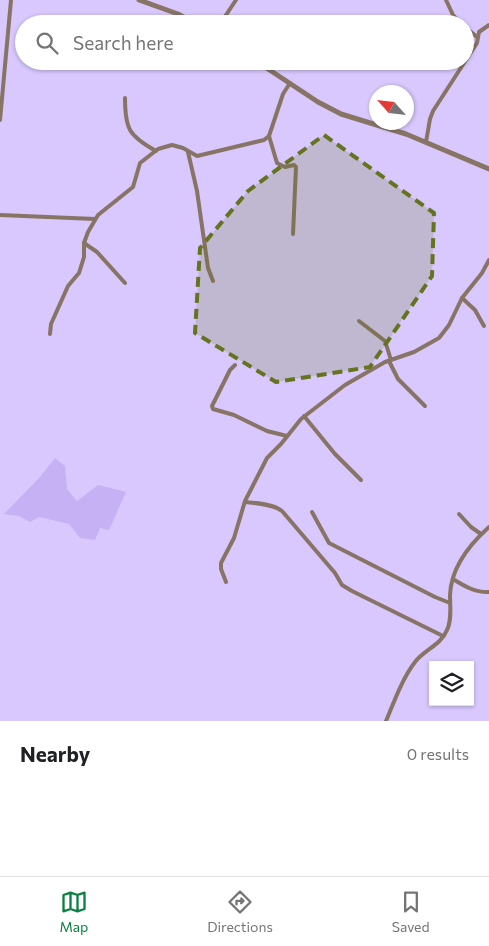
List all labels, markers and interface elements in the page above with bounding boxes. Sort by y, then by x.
search box [15,15,474,70]
icon: search [33,29,61,57]
text: Search here [73,31,173,54]
north arrow [369,85,414,130]
map controls [429,661,474,706]
button: layers [429,661,474,706]
text: Nearby [20,741,90,766]
text: 0 results [407,744,469,763]
tab: Map [59,888,88,935]
tab: Directions [207,888,273,935]
tab: Saved [392,888,430,935]

